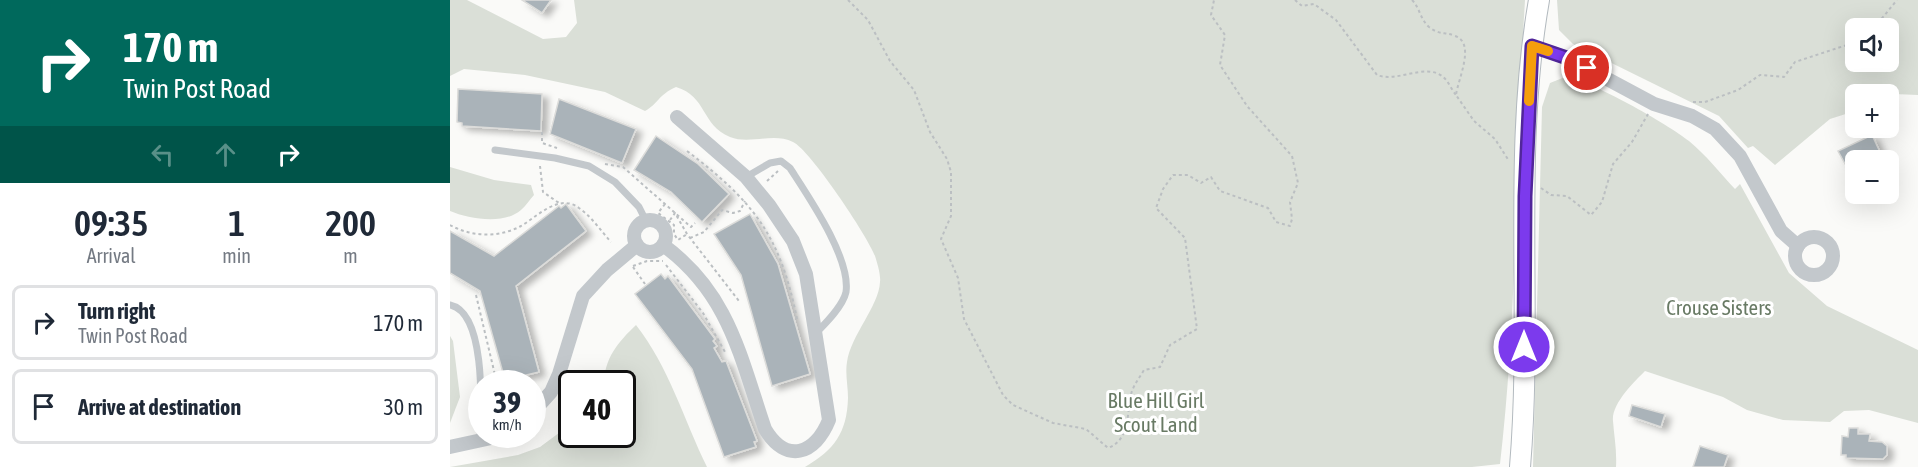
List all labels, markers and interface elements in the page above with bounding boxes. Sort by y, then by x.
map controls [1845,18,1899,204]
button: sound [1845,18,1899,72]
text: 170 m [123,23,218,71]
icon: right [24,24,102,102]
pin [1561,42,1612,93]
icon: arrive [1570,51,1603,84]
text: Twin Post Road [123,73,271,104]
button: + [1845,84,1899,138]
icon: left [146,138,179,171]
icon: ahead [209,138,242,171]
icon: right [272,138,305,171]
button: − [1845,150,1899,204]
text: 09:35 [74,202,148,244]
text: 1 [228,202,245,244]
text: 200 [325,202,376,244]
text: Arrival [87,244,136,267]
text: min [222,244,251,267]
text: m [343,244,358,267]
park label: Crouse Sisters [1666,295,1772,319]
text: Turn right [78,298,155,324]
icon: right [27,306,60,339]
text: 170 m [373,310,423,336]
position arrow [1492,315,1556,379]
text: Twin Post Road [78,324,188,347]
speed limit sign: 40 [558,370,636,448]
text: 39 [493,385,521,419]
park label: Blue Hill Girl Scout Land [1108,388,1205,436]
icon: arrive [27,390,60,423]
text: Arrive at destination [78,394,241,420]
text: 30 m [383,394,423,420]
text: km/h [492,416,522,433]

